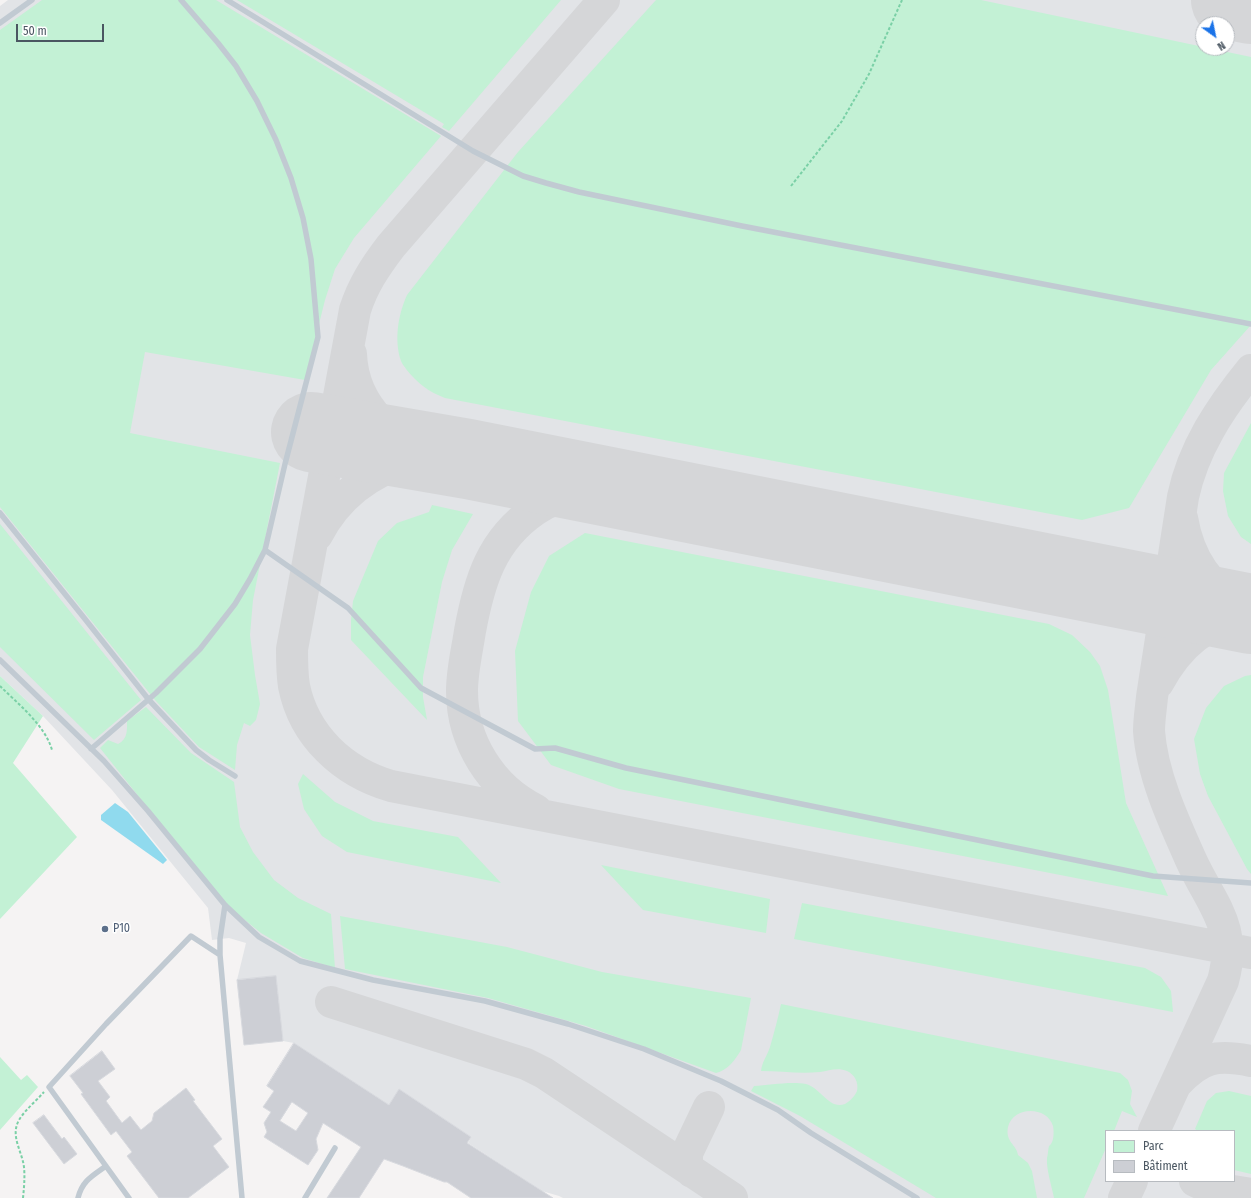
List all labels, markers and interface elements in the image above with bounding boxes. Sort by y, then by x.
scale bar [18,16,106,42]
north arrow [1195,16,1235,56]
text: 50 m [23,24,47,38]
text: N [1215,38,1228,53]
place label: P10 [113,922,130,936]
marker: P10 [100,924,110,934]
legend [1105,1130,1235,1182]
text: Parc [1143,1139,1164,1153]
text: Bâtiment [1143,1159,1188,1173]

